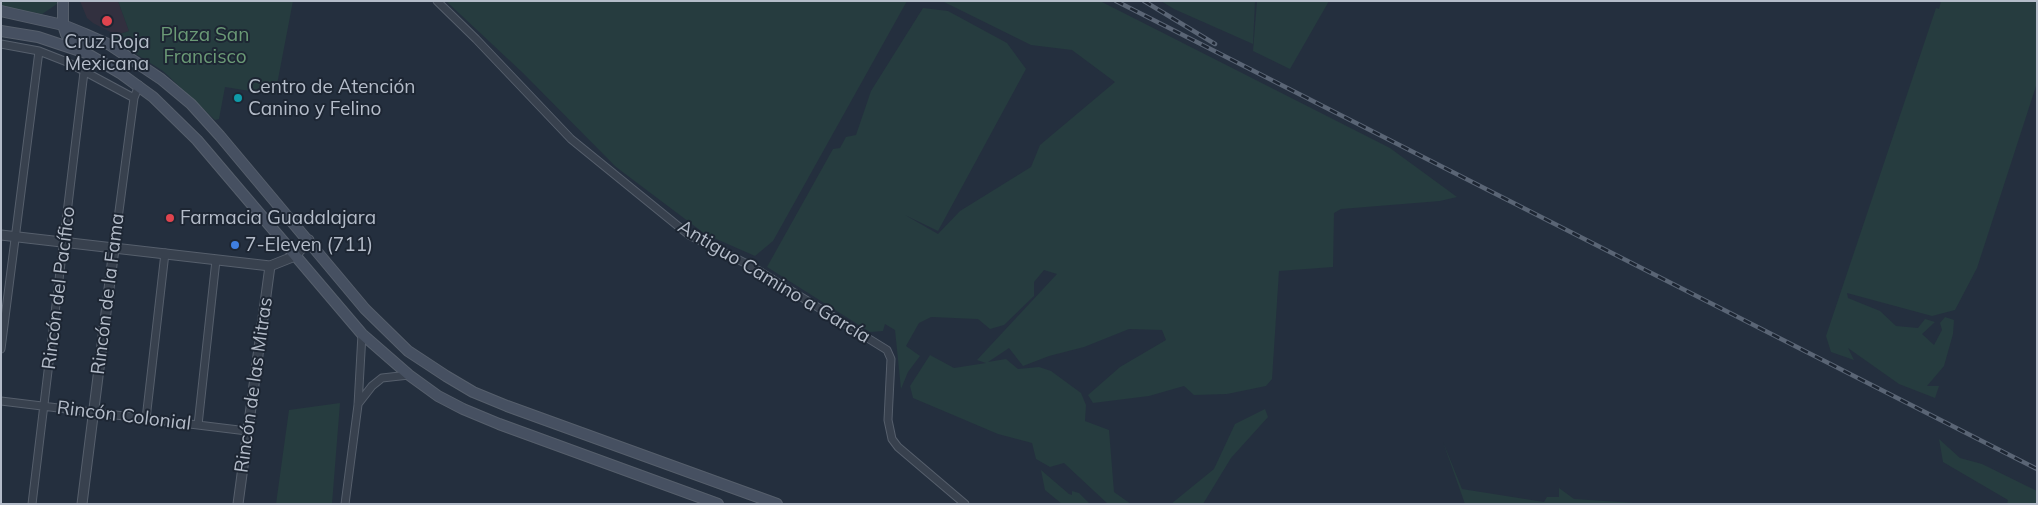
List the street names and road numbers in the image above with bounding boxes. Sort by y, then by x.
street label: Rincón del Pacífico [38,205,80,371]
street label: Rincón de la Fama [87,212,129,376]
street label: Antiguo Camino a García [674,215,874,349]
street label: Rincón de las Mitras [230,296,278,474]
street label: Rincón Colonial [56,396,192,436]

